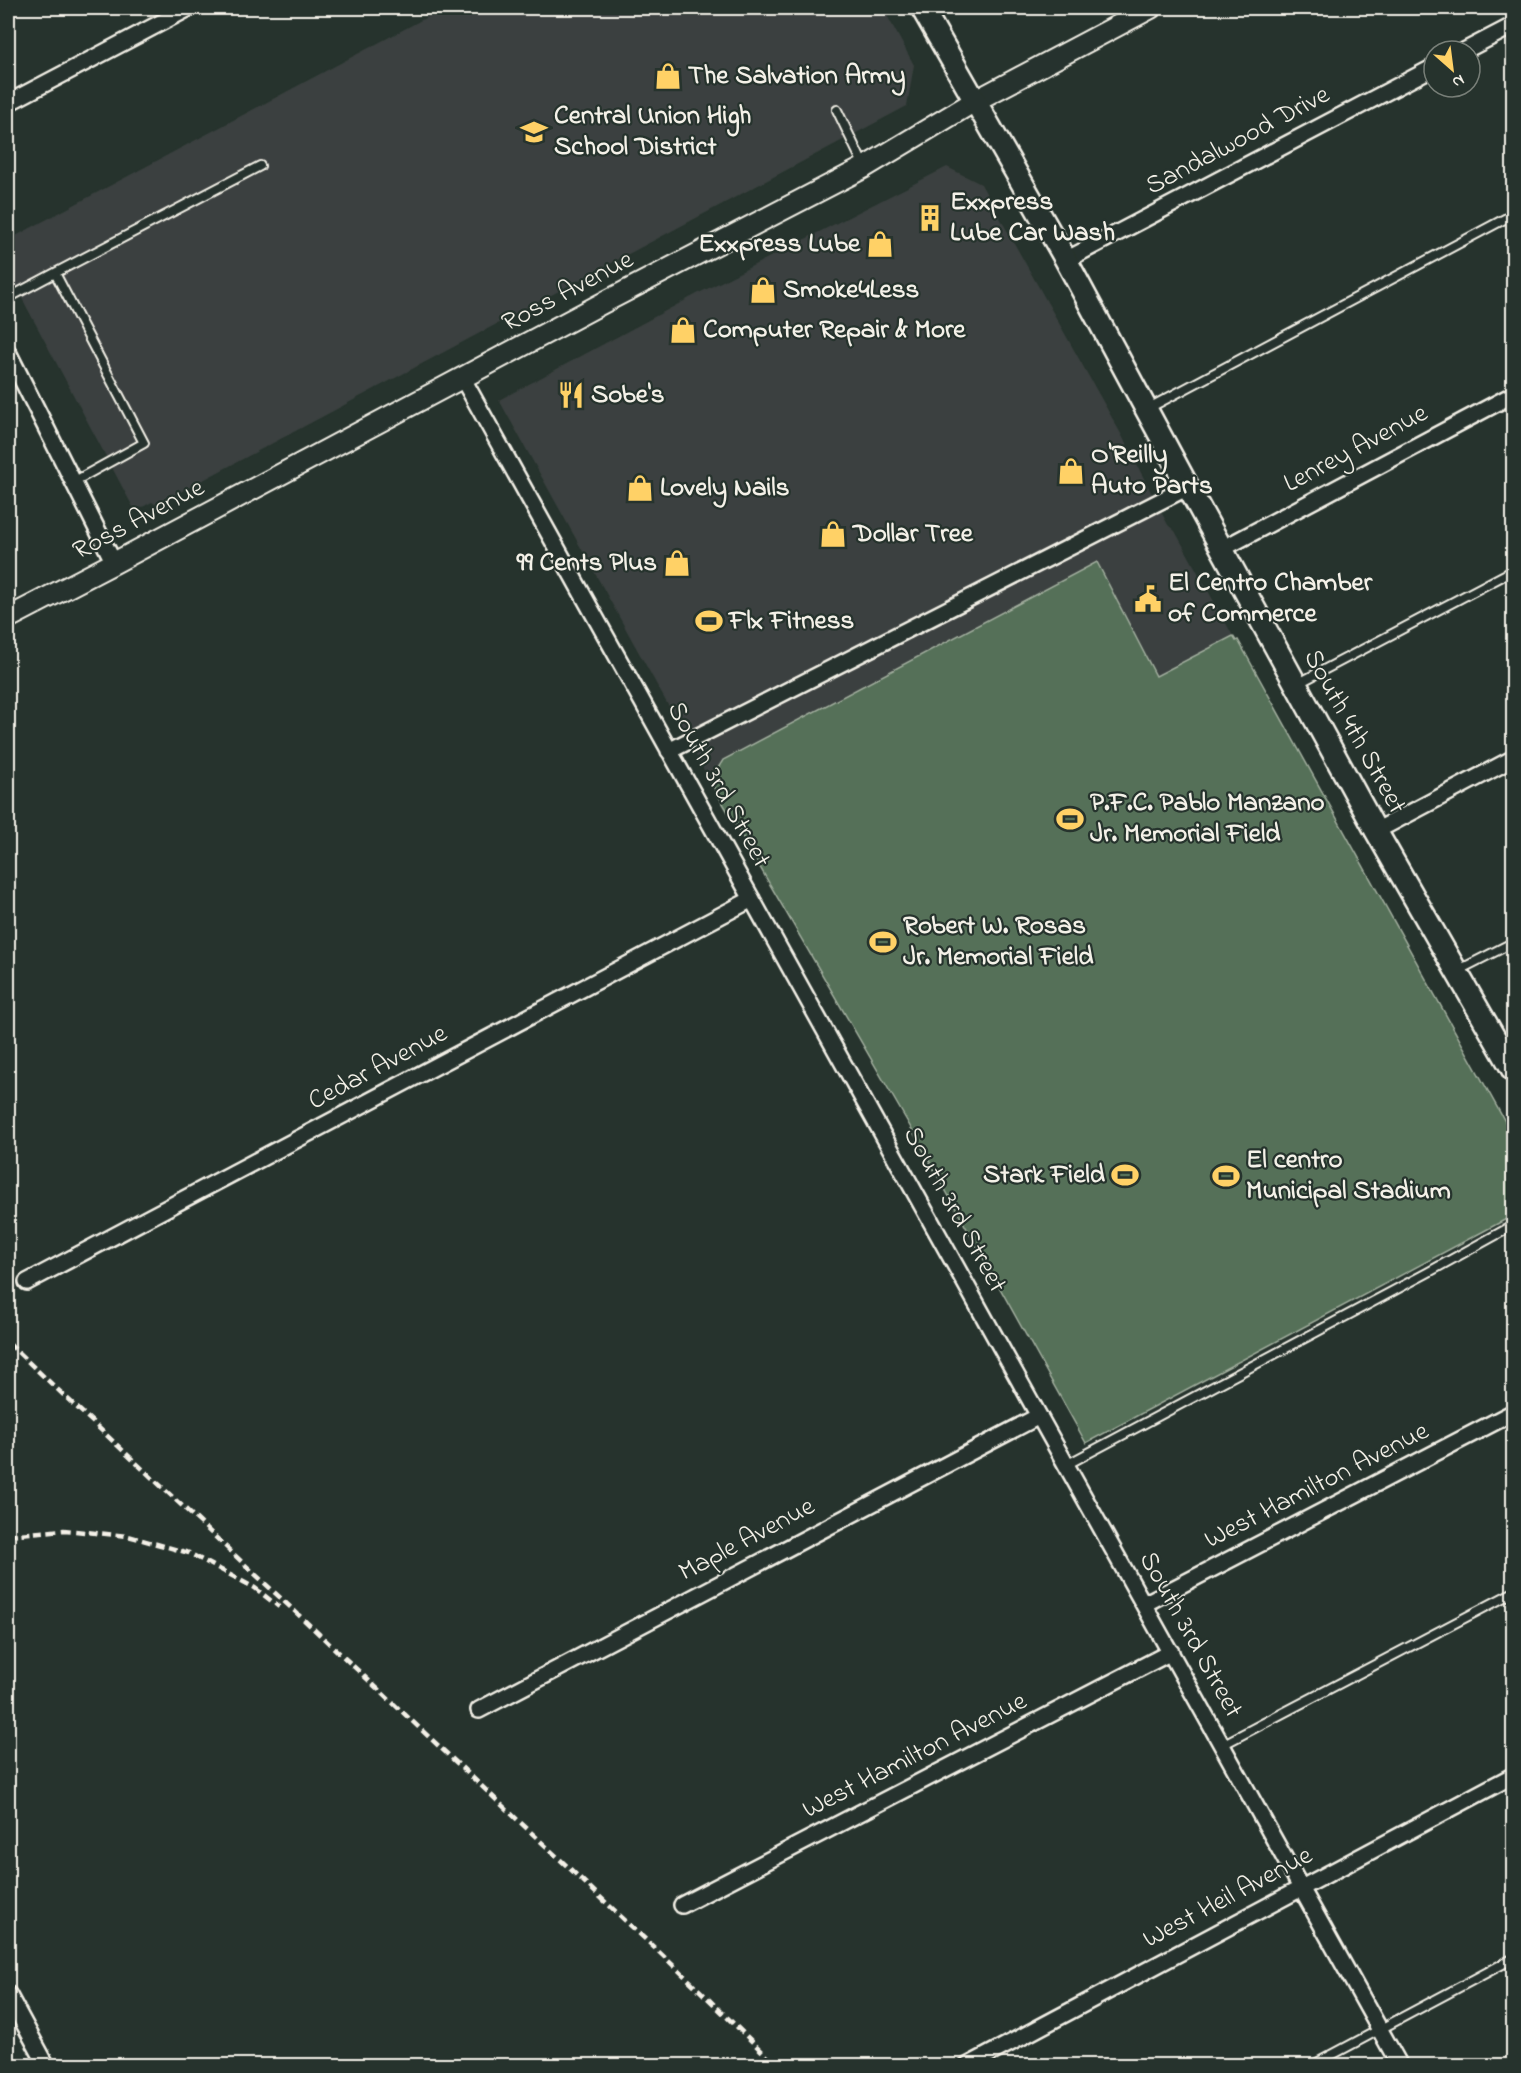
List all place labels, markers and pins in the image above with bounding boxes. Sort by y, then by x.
place label: The Salvation Army [688,57,906,96]
shop icon: The Salvation Army [653,61,683,91]
place label: Central Union High School District [554,97,751,167]
school or university icon: Central Union High School District [519,117,549,147]
place label: Exxpress Lube Car Wash [950,183,1115,253]
building icon: Exxpress Lube Car Wash [915,203,945,233]
place label: Exxpress Lube [698,225,861,264]
shop icon: Exxpress Lube [865,229,895,259]
place label: Smoke4Less [783,271,919,310]
shop icon: Smoke4Less [748,275,778,305]
place label: Computer Repair & More [703,311,966,350]
shop icon: Computer Repair & More [668,315,698,345]
place label: Sobe's [591,376,664,415]
restaurant icon: Sobe's [556,380,586,410]
place label: O'Reilly Auto Parts [1091,436,1213,506]
shop icon: O'Reilly Auto Parts [1056,456,1086,486]
place label: Lovely Nails [660,469,790,508]
shop icon: Lovely Nails [625,473,655,503]
place label: Dollar Tree [851,515,974,554]
shop icon: Dollar Tree [818,519,848,549]
place label: 99 Cents Plus [516,544,657,583]
shop icon: 99 Cents Plus [662,548,692,578]
place label: El Centro Chamber of Commerce [1168,564,1373,634]
public building icon: El Centro Chamber of Commerce [1133,584,1163,614]
place label: Flx Fitness [727,602,854,641]
sports icon: Flx Fitness [694,606,724,636]
place label: P.F.C. Pablo Manzano Jr. Memorial Field [1090,784,1325,854]
sports icon: P.F.C. Pablo Manzano Jr. Memorial Field [1055,804,1085,834]
place label: Robert W. Rosas Jr. Memorial Field [903,907,1094,977]
sports icon: Robert W. Rosas Jr. Memorial Field [868,927,898,957]
place label: El centro Municipal Stadium [1246,1141,1451,1211]
place label: Stark Field [983,1156,1106,1195]
sports icon: Stark Field [1110,1160,1140,1190]
sports icon: El centro Municipal Stadium [1211,1161,1241,1191]

